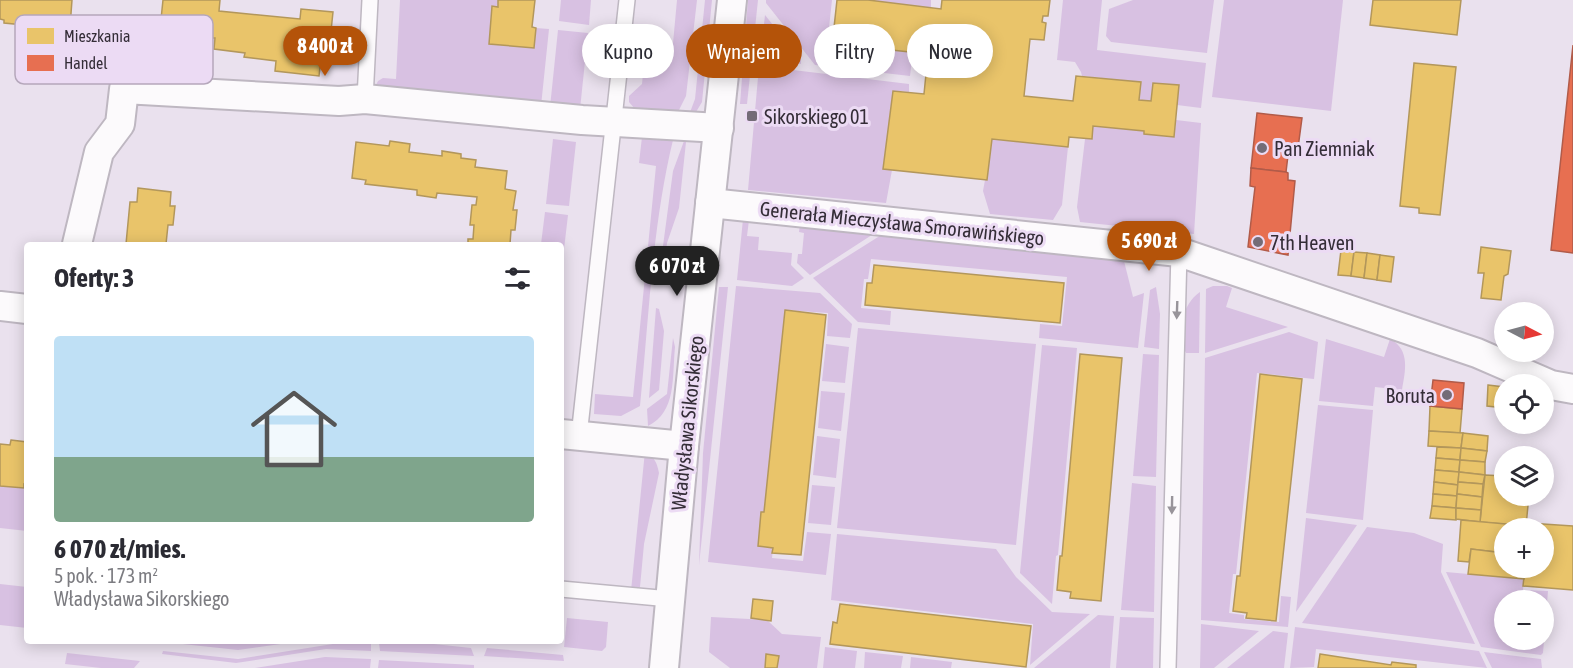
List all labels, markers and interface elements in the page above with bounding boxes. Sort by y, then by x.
legend [15,15,213,84]
chip: Kupno [582,24,674,78]
chip: Wynajem [686,24,802,78]
chip: Filtry [814,24,895,78]
chip: Nowe [907,24,993,78]
pin: 8 400 zł [263,26,387,77]
text: Mieszkania [64,27,130,45]
text: 8 400 zł [297,34,353,57]
text: Handel [64,54,108,72]
place label: Sikorskiego 01 [764,105,869,128]
marker: Sikorskiego 01 [745,109,759,123]
place label: Pan Ziemniak [1274,137,1375,160]
marker: Pan Ziemniak [1255,141,1269,155]
street label: Generała Mieczysława Smorawińskiego [759,197,1045,249]
pin: 5 690 zł [1087,221,1211,272]
text: 5 690 zł [1121,229,1177,252]
place label: 7th Heaven [1270,231,1354,254]
marker: 7th Heaven [1251,235,1265,249]
pin: 6 070 zł [615,246,739,297]
text: 6 070 zł [649,254,705,277]
icon: filters [501,262,534,295]
text: Oferty: 3 [54,263,134,293]
one-way arrow [1172,301,1182,320]
north arrow [1494,302,1554,362]
map controls [1494,302,1554,650]
street label: Władysława Sikorskiego [666,335,708,511]
button: locate [1494,374,1554,434]
icon: home [240,375,348,483]
place label: Boruta [1386,384,1435,407]
marker: Boruta [1440,388,1454,402]
button: layers [1494,446,1554,506]
one-way arrow [1167,496,1177,515]
button: + [1494,518,1554,578]
text: 6 070 zł/mies. [54,534,185,564]
text: 5 pok. · 173 m² [54,564,158,587]
text: Władysława Sikorskiego [54,587,230,610]
button: − [1494,590,1554,650]

